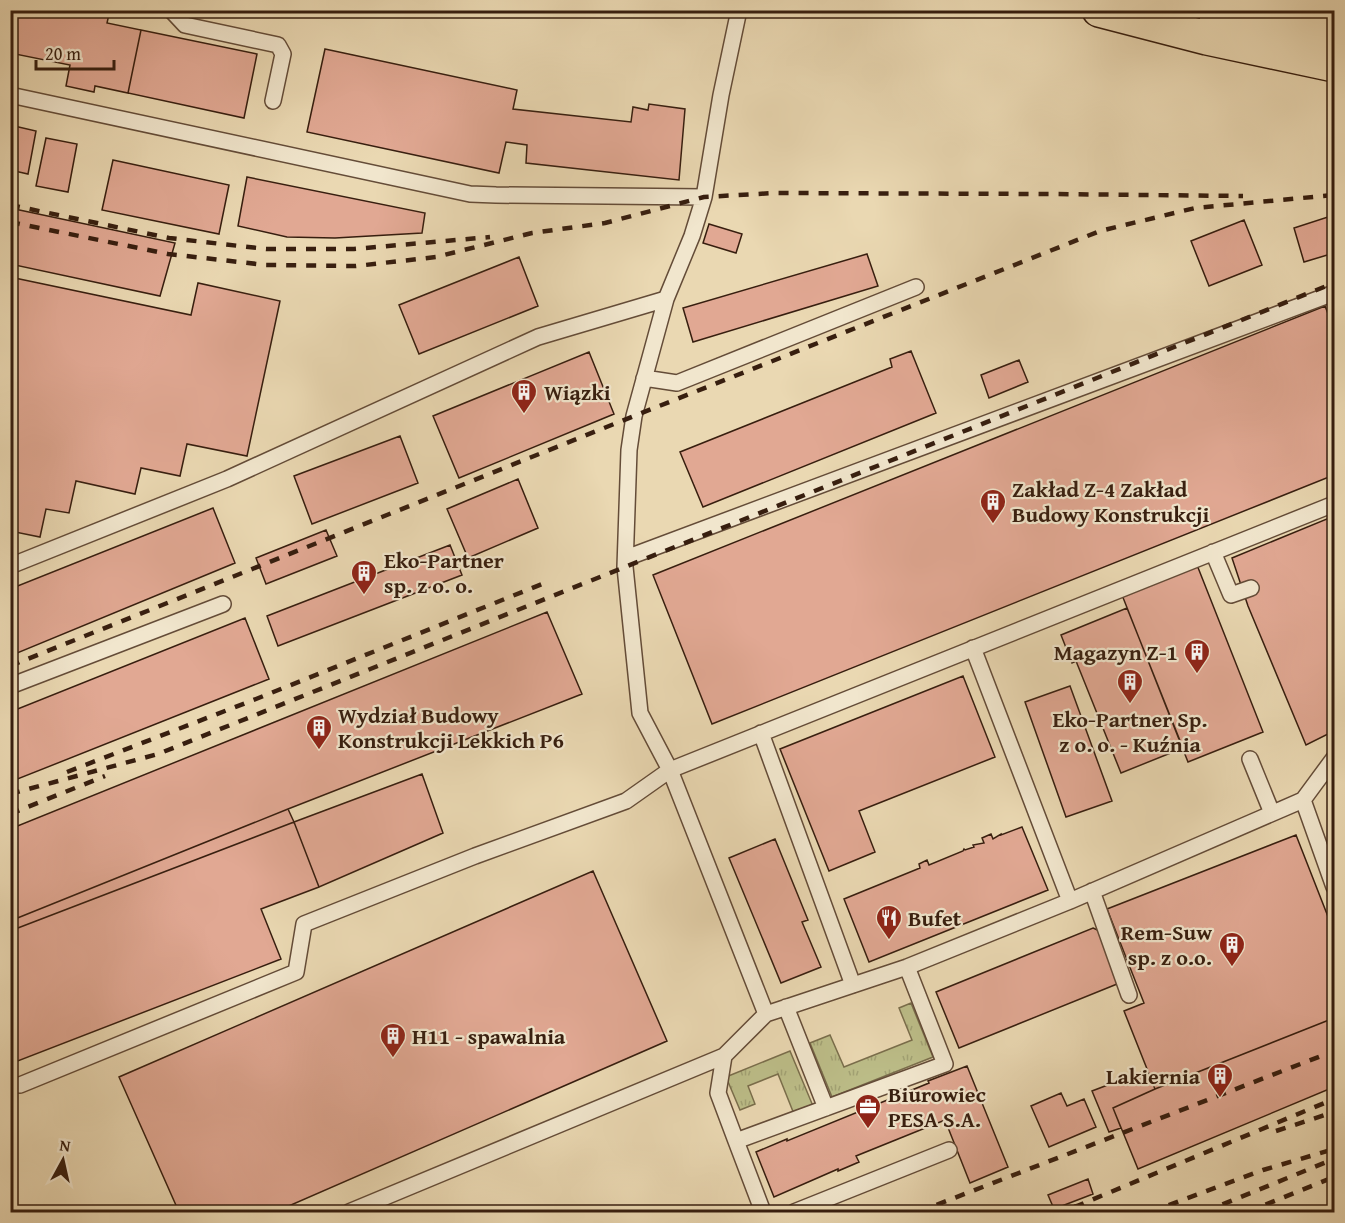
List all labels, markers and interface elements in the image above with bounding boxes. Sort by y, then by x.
scale bar [36,33,114,71]
text: 20 m [45,40,81,67]
place label: Wiązki [544,376,611,408]
building icon: Wiązki [509,377,539,415]
place label: Zakład Z-4 Zakład Budowy Konstrukcji [1012,473,1210,530]
building icon: Zakład Z-4 Zakład Budowy Konstrukcji [978,487,1008,525]
place label: Eko-Partner sp. z o. o. [384,544,504,601]
building icon: Eko-Partner sp. z o. o. [349,558,379,596]
place label: Magazyn Z-1 [1054,636,1178,668]
building icon: Magazyn Z-1 [1182,637,1212,675]
building icon: Eko-Partner Sp. z o. o. - Kuźnia [1115,667,1145,705]
place label: Wydział Budowy Konstrukcji Lekkich P6 [338,699,564,756]
place label: Eko-Partner Sp. z o. o. - Kuźnia [1052,703,1208,760]
building icon: Wydział Budowy Konstrukcji Lekkich P6 [304,713,334,751]
place label: Bufet [908,902,962,934]
restaurant icon: Bufet [874,903,904,941]
place label: Rem-Suw sp. z o.o. [1121,916,1212,973]
building icon: Rem-Suw sp. z o.o. [1217,930,1247,968]
place label: H11 - spawalnia [412,1020,566,1052]
building icon: H11 - spawalnia [378,1021,408,1059]
place label: Lakiernia [1106,1060,1201,1092]
building icon: Lakiernia [1205,1061,1235,1099]
place label: Biurowiec PESA S.A. [888,1078,986,1135]
office icon: Biurowiec PESA S.A. [853,1092,883,1130]
north arrow [33,1130,93,1190]
text: N [58,1133,72,1158]

